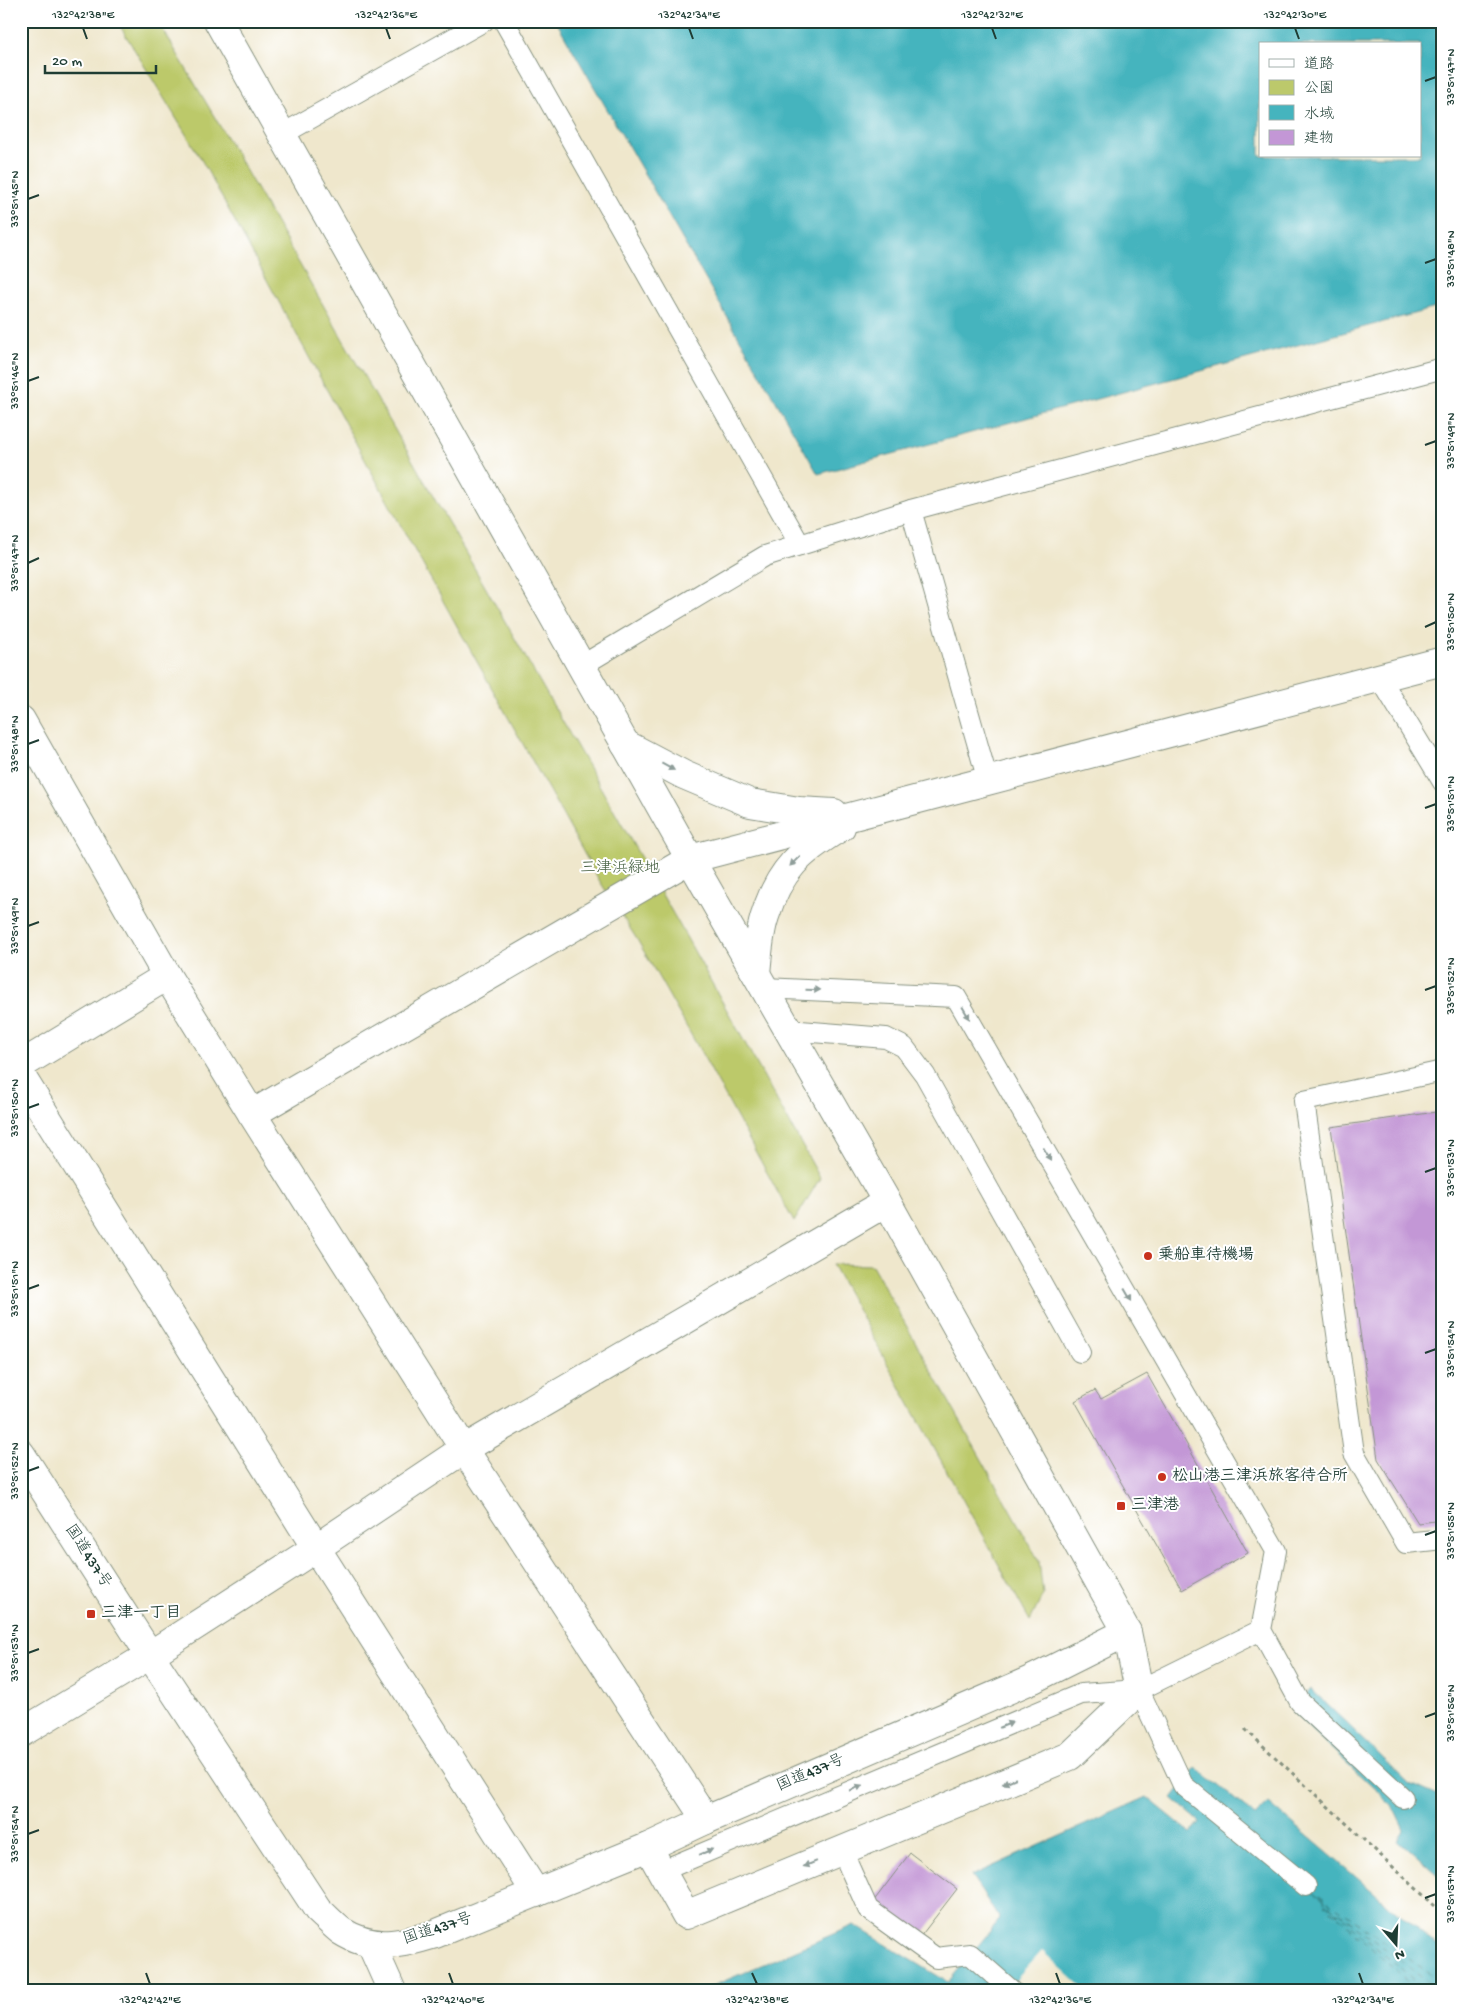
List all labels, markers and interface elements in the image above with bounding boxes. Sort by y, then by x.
text: 132°42'38"E [51,9,115,23]
text: 132°42'36"E [354,9,417,23]
text: 132°42'34"E [657,9,720,23]
text: 132°42'32"E [960,9,1023,23]
text: 132°42'30"E [1263,9,1327,23]
scale bar [45,42,156,74]
legend [1259,42,1422,158]
text: 33°51'47"N [1445,48,1459,106]
text: 20 m [52,53,82,71]
text: 道路 [1304,56,1334,74]
text: 公園 [1304,80,1334,98]
text: 水域 [1304,105,1334,124]
text: 建物 [1304,130,1334,148]
text: 33°51'45"N [9,170,23,228]
text: 33°51'48"N [1445,230,1459,289]
text: 33°51'46"N [9,353,23,410]
text: 33°51'49"N [1445,413,1459,470]
text: 33°51'47"N [9,534,23,592]
text: 33°51'50"N [1445,593,1459,652]
text: 33°51'48"N [9,715,23,774]
one-way arrow [661,763,675,771]
text: 33°51'51"N [1445,776,1459,833]
one-way arrow [789,855,801,867]
park label: 三津浜緑地 [580,858,660,879]
text: 33°51'49"N [9,898,23,955]
text: 33°51'52"N [1445,957,1459,1016]
one-way arrow [805,987,821,995]
one-way arrow [961,1006,970,1019]
text: 33°51'50"N [9,1079,23,1138]
text: 33°51'53"N [1445,1139,1459,1198]
one-way arrow [1042,1147,1051,1160]
place label: 乗船車待機場 [1158,1245,1254,1266]
marker: 乗船車待機場 [1142,1250,1154,1262]
text: 33°51'51"N [9,1261,23,1318]
one-way arrow [1123,1288,1132,1301]
text: 33°51'54"N [1445,1320,1459,1378]
text: 33°51'52"N [9,1442,23,1501]
place label: 松山港三津浜旅客待合所 [1172,1466,1348,1487]
marker: 松山港三津浜旅客待合所 [1156,1471,1168,1483]
place label: 三津港 [1131,1495,1179,1516]
marker: 三津港 [1115,1500,1127,1512]
text: 33°51'55"N [1445,1502,1459,1561]
street label: 国道437号 [59,1521,115,1592]
place label: 三津一丁目 [101,1603,181,1624]
marker: 三津一丁目 [85,1608,97,1620]
text: 33°51'53"N [9,1624,23,1683]
text: 33°51'56"N [1445,1684,1459,1743]
one-way arrow [999,1721,1013,1729]
street label: 国道437号 [774,1750,848,1797]
one-way arrow [1002,1778,1016,1786]
one-way arrow [849,1784,863,1792]
text: 33°51'54"N [9,1805,23,1863]
one-way arrow [699,1847,713,1855]
one-way arrow [802,1860,817,1868]
text: 33°51'57"N [1445,1865,1459,1924]
street label: 国道437号 [400,1909,475,1950]
north arrow [1372,1920,1422,1970]
text: N [1392,1944,1407,1963]
text: 132°42'42"E [119,1994,181,2008]
text: 132°42'40"E [421,1994,484,2008]
text: 132°42'38"E [725,1994,789,2008]
text: 132°42'36"E [1028,1994,1091,2008]
text: 132°42'34"E [1331,1994,1394,2008]

